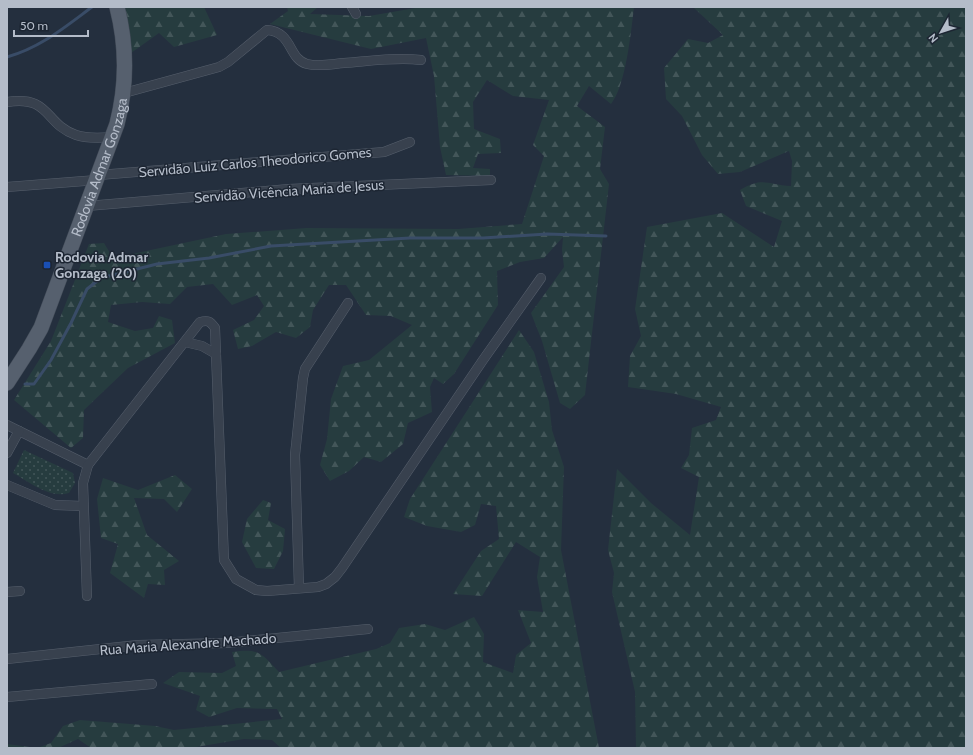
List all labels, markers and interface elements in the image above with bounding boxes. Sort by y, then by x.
scale bar [14,12,88,38]
north arrow [921,12,961,52]
text: 50 m [20,18,48,33]
text: N [925,31,941,46]
street label: Rodovia Admar Gonzaga [67,96,131,239]
street label: Servidão Luiz Carlos Theodorico Gomes [138,143,372,181]
street label: Servidão Vicência Maria de Jesus [193,175,385,207]
place label: Rodovia Admar Gonzaga (20) [55,248,148,282]
marker: Rodovia Admar Gonzaga (20) [42,260,52,270]
street label: Rua Maria Alexandre Machado [99,629,277,659]

